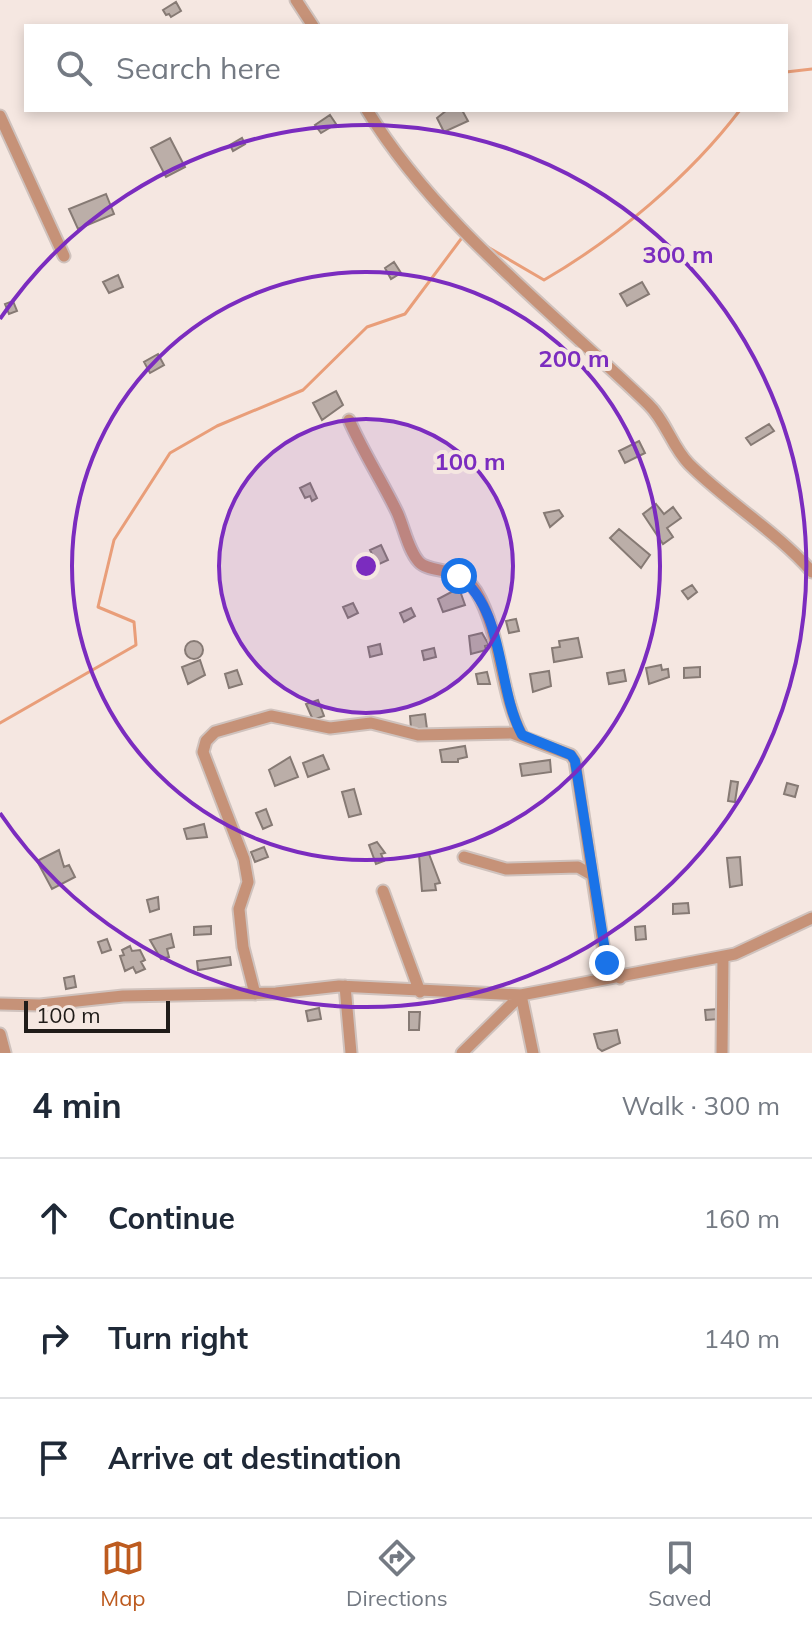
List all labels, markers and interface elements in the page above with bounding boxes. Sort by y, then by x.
search box [24,24,788,112]
icon: search [52,46,96,90]
text: Search here [116,49,281,87]
text: 300 m [642,239,714,269]
text: 200 m [538,343,610,373]
text: 100 m [434,446,506,476]
centre of rings [352,552,380,580]
route start [441,558,477,594]
route end [589,945,625,981]
scale bar [24,997,170,1033]
text: 100 m [36,1001,101,1029]
text: 4 min [32,1084,122,1127]
text: Walk · 300 m [621,1089,780,1122]
icon: ahead [32,1196,76,1240]
text: Continue [108,1199,235,1237]
text: 160 m [704,1202,780,1235]
icon: right [32,1316,76,1360]
text: Turn right [108,1319,248,1357]
text: 140 m [704,1322,780,1355]
icon: arrive [32,1436,76,1480]
text: Arrive at destination [108,1439,402,1477]
tab: Map [100,1536,146,1612]
tab: Directions [346,1536,448,1612]
tab: Saved [648,1536,712,1612]

